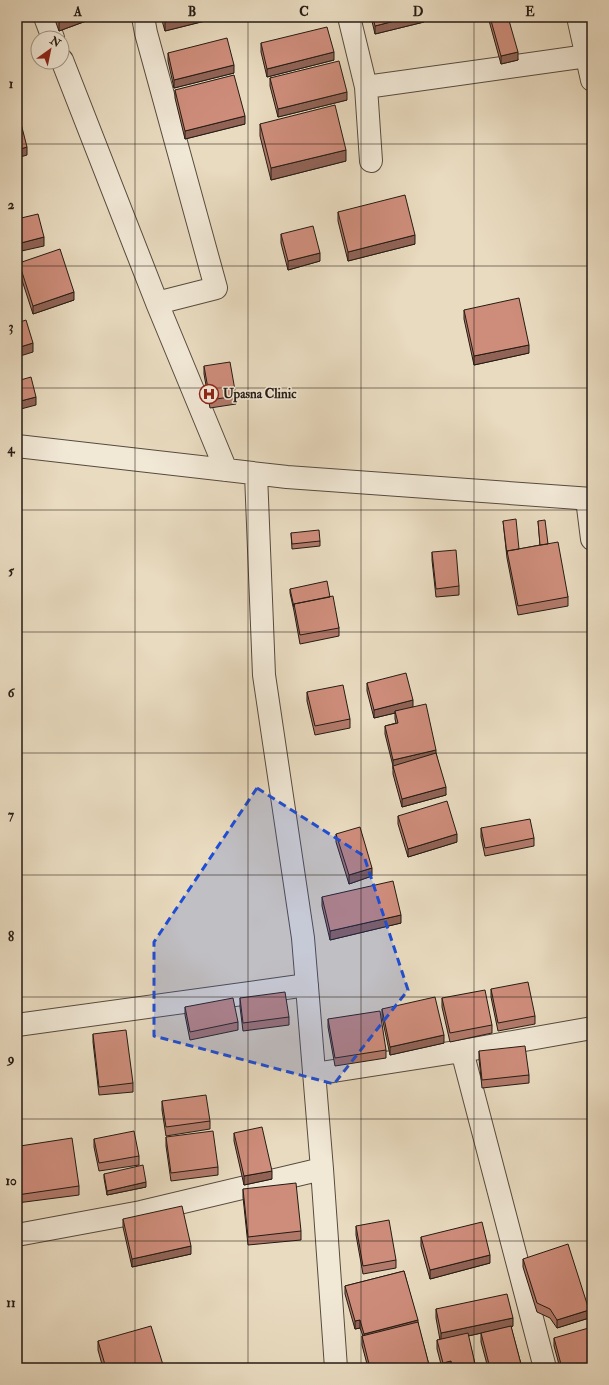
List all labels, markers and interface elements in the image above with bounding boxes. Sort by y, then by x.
text: A [73,4,83,20]
text: B [188,4,196,20]
text: C [299,4,309,20]
text: D [413,4,424,20]
text: E [525,4,535,20]
north arrow [30,30,70,70]
text: N [47,33,64,51]
text: 1 [9,76,14,92]
text: 2 [8,197,15,213]
text: 3 [9,319,14,335]
hospital icon: Upasna Clinic [198,383,220,405]
place label: Upasna Clinic [223,386,297,403]
text: 4 [6,441,15,457]
text: 5 [8,563,14,579]
text: 6 [8,685,16,701]
text: 7 [8,807,15,823]
text: 8 [8,929,14,945]
text: 9 [6,1051,15,1067]
text: 10 [5,1173,17,1189]
text: 11 [6,1295,16,1311]

